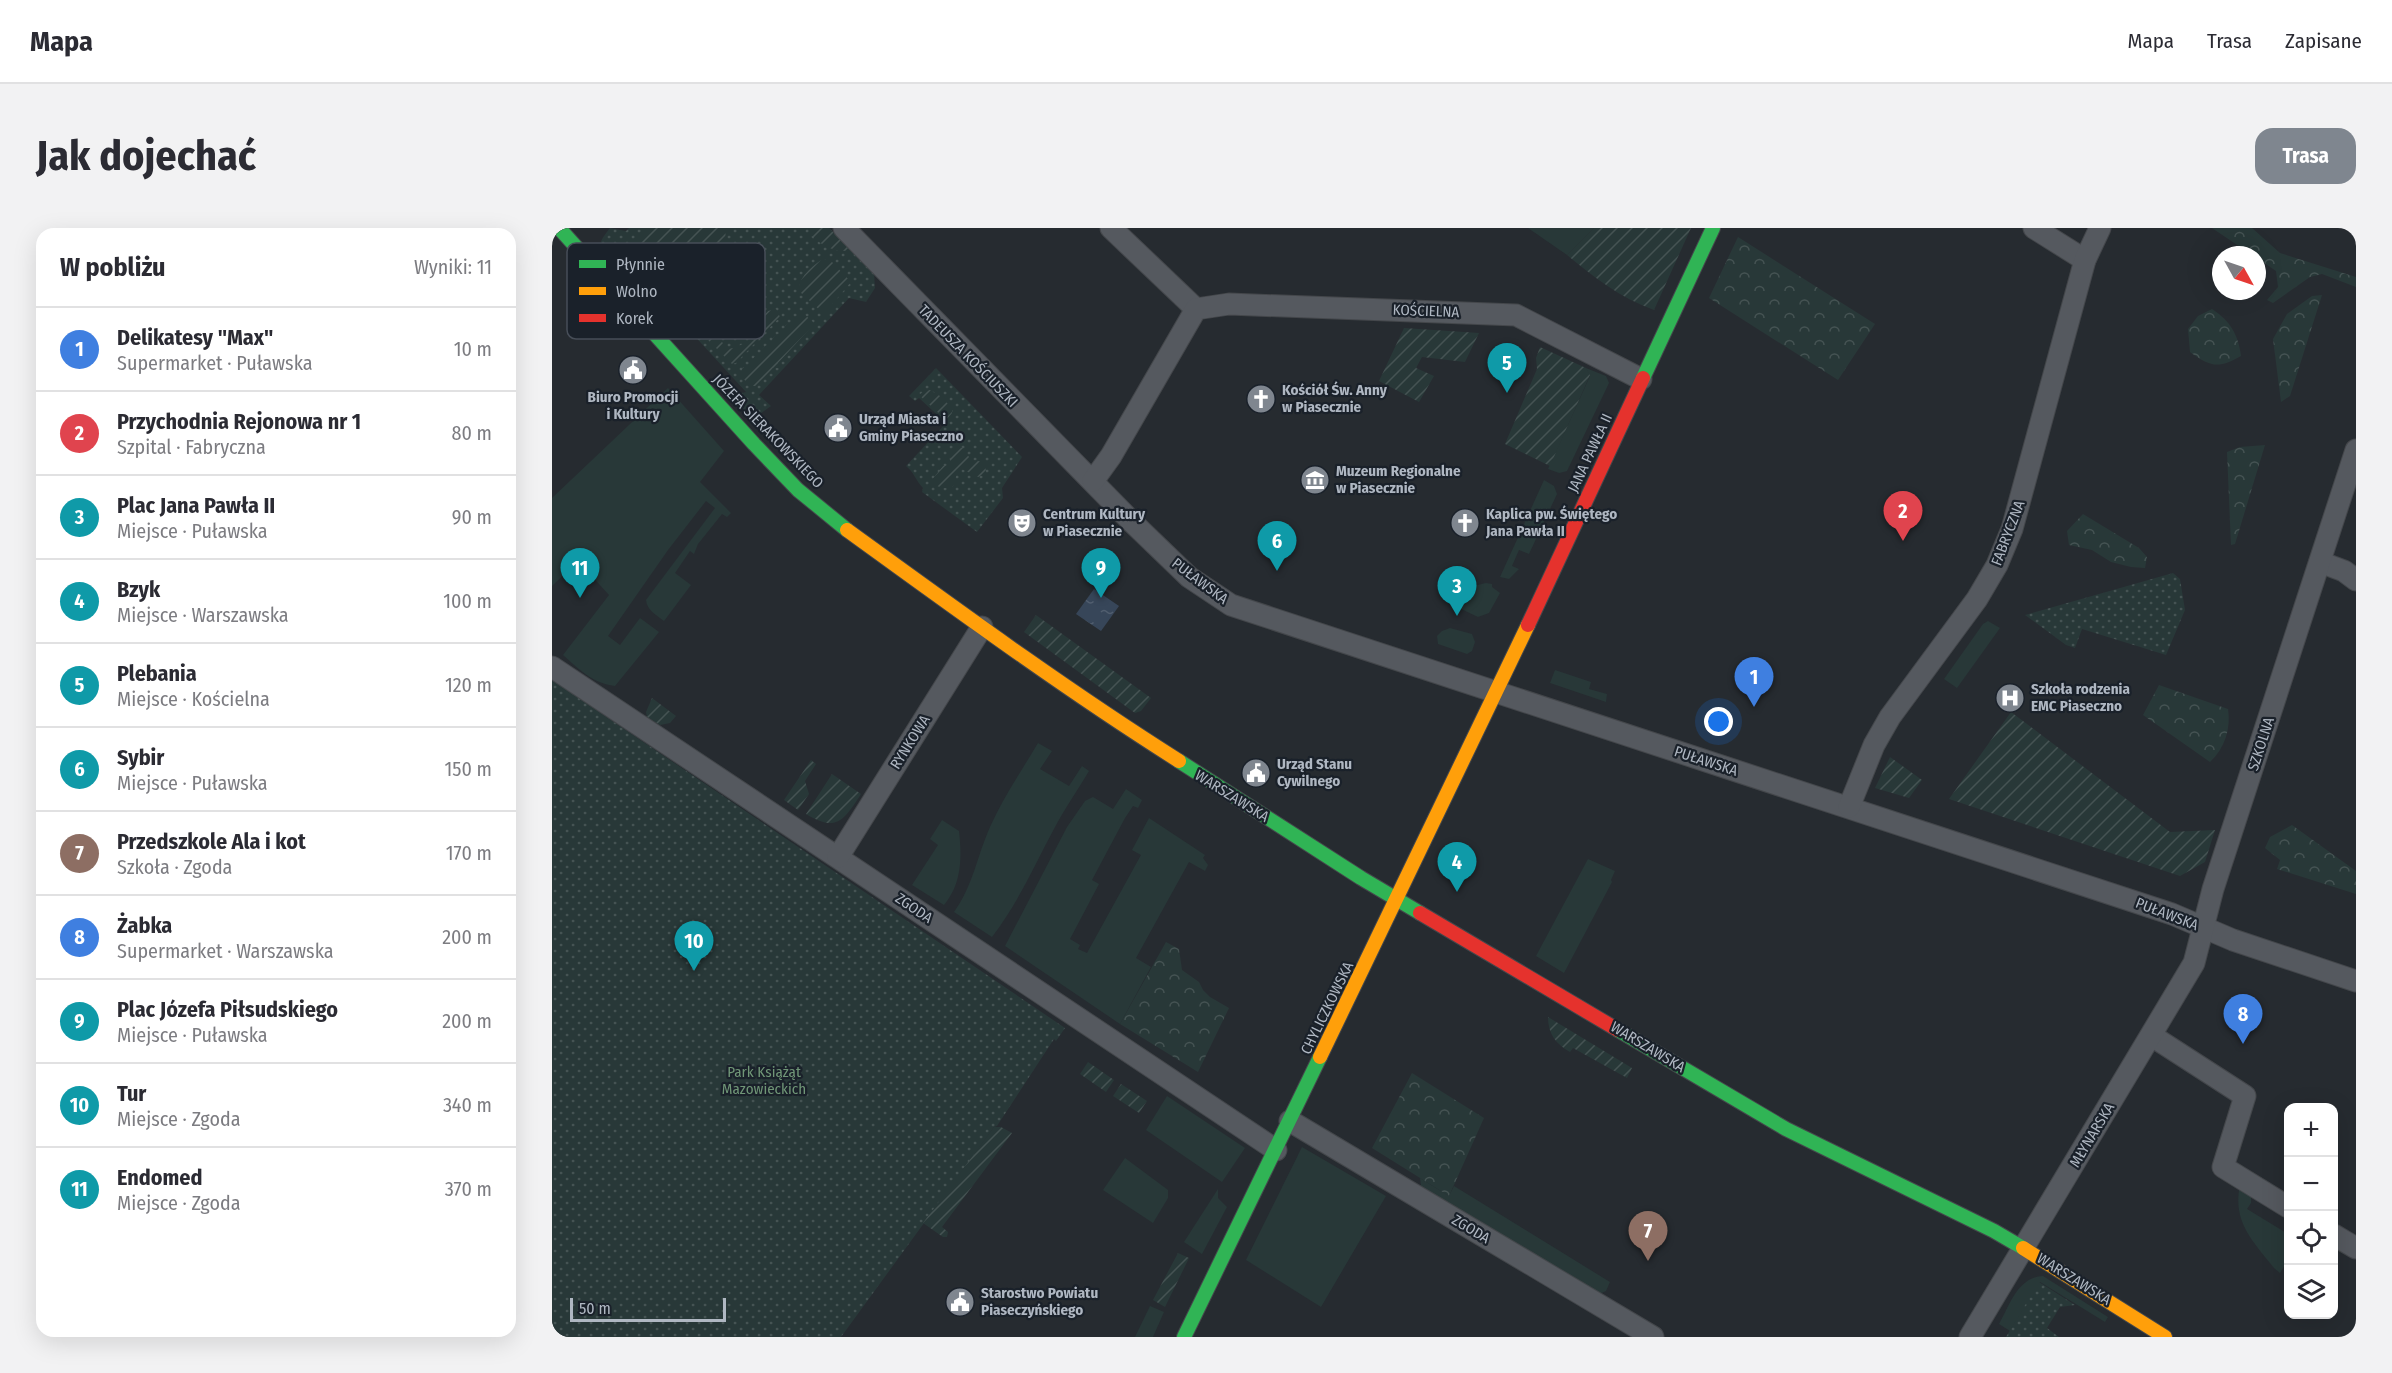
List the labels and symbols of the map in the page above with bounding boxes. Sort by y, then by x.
legend [567,243,765,339]
north arrow [2212,246,2266,300]
text: Płynnie [616,255,665,274]
text: Wolno [616,282,657,301]
street label: TADEUSZA KOŚCIUSZKI [915,301,1021,411]
street label: KOŚCIELNA [1392,301,1460,321]
text: Korek [616,309,654,328]
pin: 5 [1488,344,1526,393]
public building icon: Biuro Promocji i Kultury [617,354,649,386]
street label: JÓZEFA SIERAKOWSKIEGO [709,370,827,492]
place label: Kościół Św. Anny w Piasecznie [1282,381,1388,416]
church icon: Kościół Św. Anny w Piasecznie [1245,383,1277,415]
place label: Biuro Promocji i Kultury [588,388,679,423]
place label: Urząd Miasta i Gminy Piaseczno [859,410,964,445]
street label: JANA PAWŁA II [1564,411,1616,495]
public building icon: Urząd Miasta i Gminy Piaseczno [822,412,854,444]
place label: Muzeum Regionalne w Piasecznie [1336,462,1461,497]
museum icon: Muzeum Regionalne w Piasecznie [1299,464,1331,496]
pin: 2 [1884,492,1922,541]
street label: FABRYCZNA [1987,498,2029,568]
place label: Centrum Kultury w Piasecznie [1043,505,1146,540]
place label: Kaplica pw. Świętego Jana Pawła II [1485,505,1617,540]
theatre icon: Centrum Kultury w Piasecznie [1006,507,1038,539]
church icon: Kaplica pw. Świętego Jana Pawła II [1449,507,1481,539]
pin: 6 [1258,522,1296,571]
pin: 11 [561,548,600,598]
pin: 9 [1082,548,1120,598]
street label: PUŁAWSKA [1168,554,1232,608]
pin: 3 [1438,566,1476,616]
pin: 1 [1734,658,1774,707]
place label: Szkoła rodzenia EMC Piaseczno [2031,680,2130,715]
hospital icon: Szkoła rodzenia EMC Piaseczno [1994,682,2026,714]
your location [1704,707,1733,736]
street label: RYNKOWA [886,711,934,772]
street label: SZKOLNA [2244,715,2278,773]
street label: PUŁAWSKA [1672,742,1740,780]
place label: Urząd Stanu Cywilnego [1277,755,1352,790]
public building icon: Urząd Stanu Cywilnego [1240,757,1272,789]
street label: WARSZAWSKA [1192,766,1272,826]
pin: 4 [1438,842,1476,892]
street label: ZGODA [892,889,936,927]
street label: PUŁAWSKA [2133,894,2201,934]
pin: 10 [674,922,714,971]
street label: CHYLICZKOWSKA [1297,959,1357,1057]
pin: 8 [2224,994,2262,1044]
street label: WARSZAWSKA [1607,1018,1689,1076]
park label: Park Książąt Mazowieckich [722,1063,806,1098]
street label: MŁYNARSKA [2066,1099,2118,1171]
street label: ZGODA [1449,1211,1493,1247]
pin: 7 [1628,1212,1668,1261]
street label: WARSZAWSKA [2034,1249,2114,1309]
place label: Starostwo Powiatu Piaseczyńskiego [981,1284,1098,1319]
public building icon: Starostwo Powiatu Piaseczyńskiego [944,1286,976,1318]
scale bar [570,1295,726,1322]

